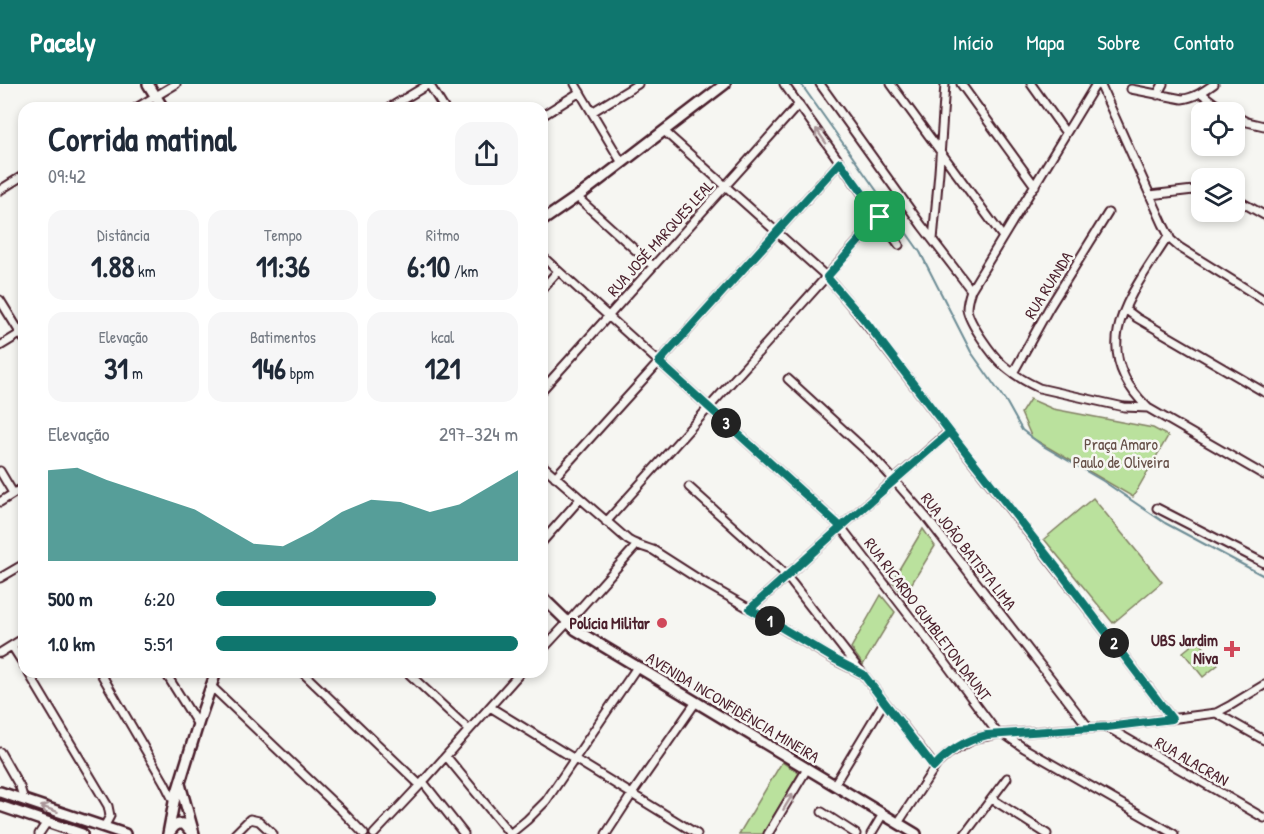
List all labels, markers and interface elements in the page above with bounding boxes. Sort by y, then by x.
text: Pacely [30,23,96,61]
text: Início [953,28,993,57]
text: Mapa [1026,28,1064,57]
text: Sobre [1097,28,1140,57]
text: Contato [1173,28,1234,57]
map controls [1191,102,1245,222]
button: locate [1191,102,1245,156]
text: Corrida matinal [48,117,236,161]
button: share [455,122,518,185]
one-way arrow [815,128,827,144]
text: 09:42 [48,162,86,189]
button: layers [1191,168,1245,222]
street label: RUA JOSÉ MARQUES LEAL [602,175,718,301]
pin [854,191,905,242]
icon: arrive [863,200,896,233]
text: Distância [97,224,150,246]
text: Tempo [264,224,302,246]
text: Ritmo [426,224,460,246]
text: 1.88 [91,246,134,286]
text: 11:36 [256,246,310,286]
text: 6:10 [407,246,450,286]
street label: RUA RUANDA [1019,247,1077,323]
text: km [134,260,156,282]
text: /km [450,260,478,282]
text: Elevação [99,326,148,348]
text: Batimentos [250,326,316,348]
text: kcal [431,326,454,348]
text: 31 [104,348,128,388]
text: 146 [252,348,286,388]
text: 121 [425,348,461,388]
text: m [128,362,143,384]
text: bpm [286,362,314,384]
pin: 3 [711,408,741,438]
text: 3 [722,412,730,434]
text: Elevação [48,420,110,447]
text: 297–324 m [439,420,518,447]
park label: Praça Amaro Paulo de Oliveira [1073,433,1169,473]
street label: RUA JOÃO BATISTA LIMA [916,488,1022,614]
street label: RUA RICARDO GUMBLETON DAUNT [859,533,997,705]
text: 500 m [48,585,93,612]
text: 6:20 [144,585,175,612]
pin: 1 [755,606,785,636]
text: 1 [767,610,773,632]
place label: Polícia Militar [569,612,651,634]
marker: Polícia Militar [655,616,669,630]
pin: 2 [1099,628,1129,658]
place label: UBS Jardim Niva [1151,629,1219,669]
text: 1.0 km [48,630,95,657]
text: 5:51 [144,630,173,657]
text: 2 [1110,632,1118,654]
marker: UBS Jardim Niva [1223,640,1241,658]
street label: AVENIDA INCONFIDÊNCIA MINEIRA [642,646,824,768]
street label: RUA ALACRAN [1151,731,1233,791]
one-way arrow [782,794,794,811]
one-way arrow [40,802,59,813]

